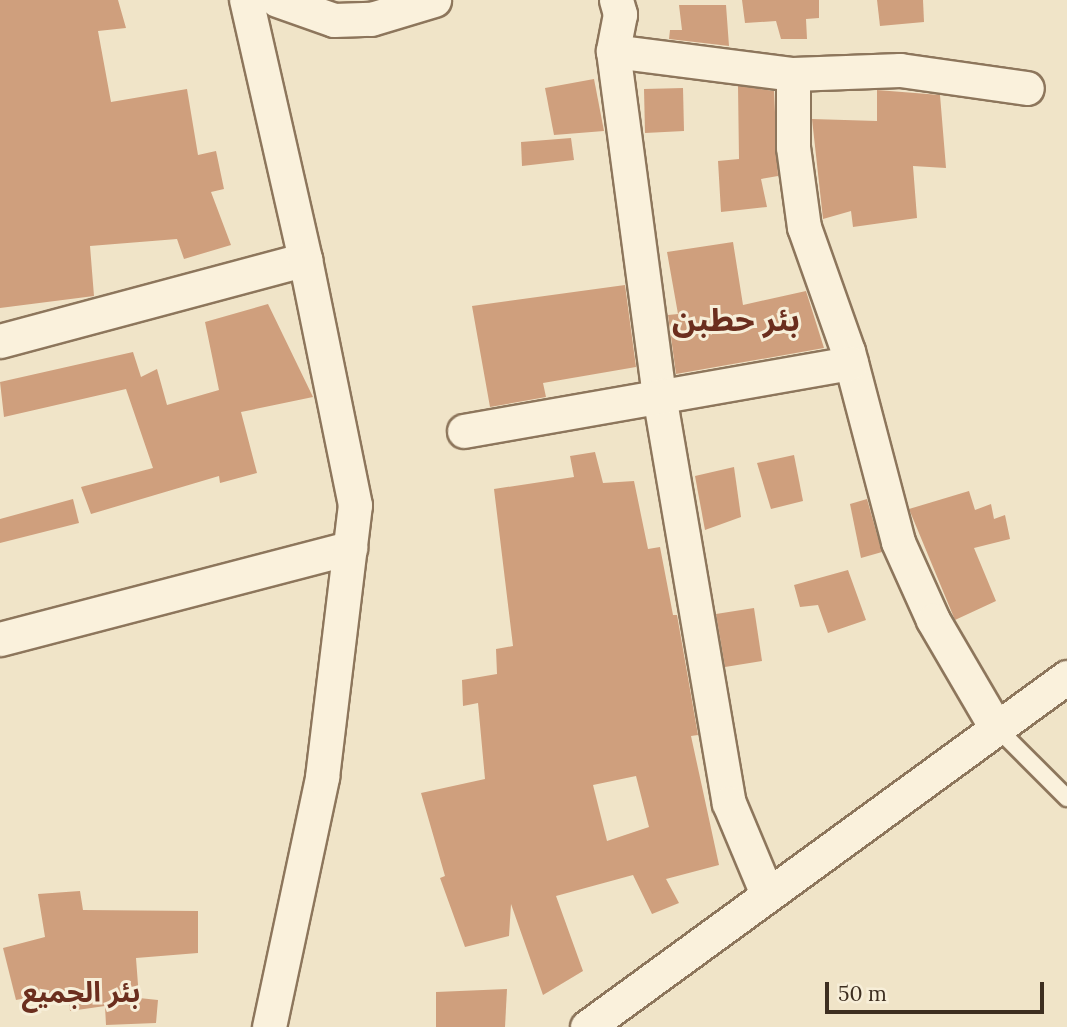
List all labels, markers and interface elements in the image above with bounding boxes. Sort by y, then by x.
district label: بئر حطبن [672,301,800,339]
scale bar [829,968,1048,1012]
district label: بئر الجميع [22,975,140,1009]
text: 50 m [838,980,887,1007]

